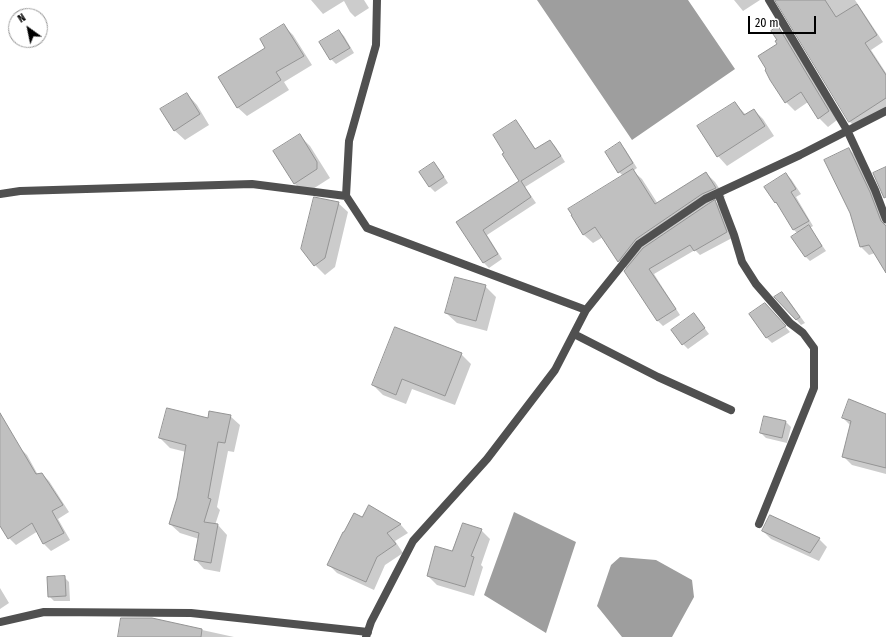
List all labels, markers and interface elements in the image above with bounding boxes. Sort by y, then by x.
north arrow [8,8,48,48]
scale bar [750,8,818,34]
text: N [15,11,28,26]
text: 20 m [755,16,779,30]

